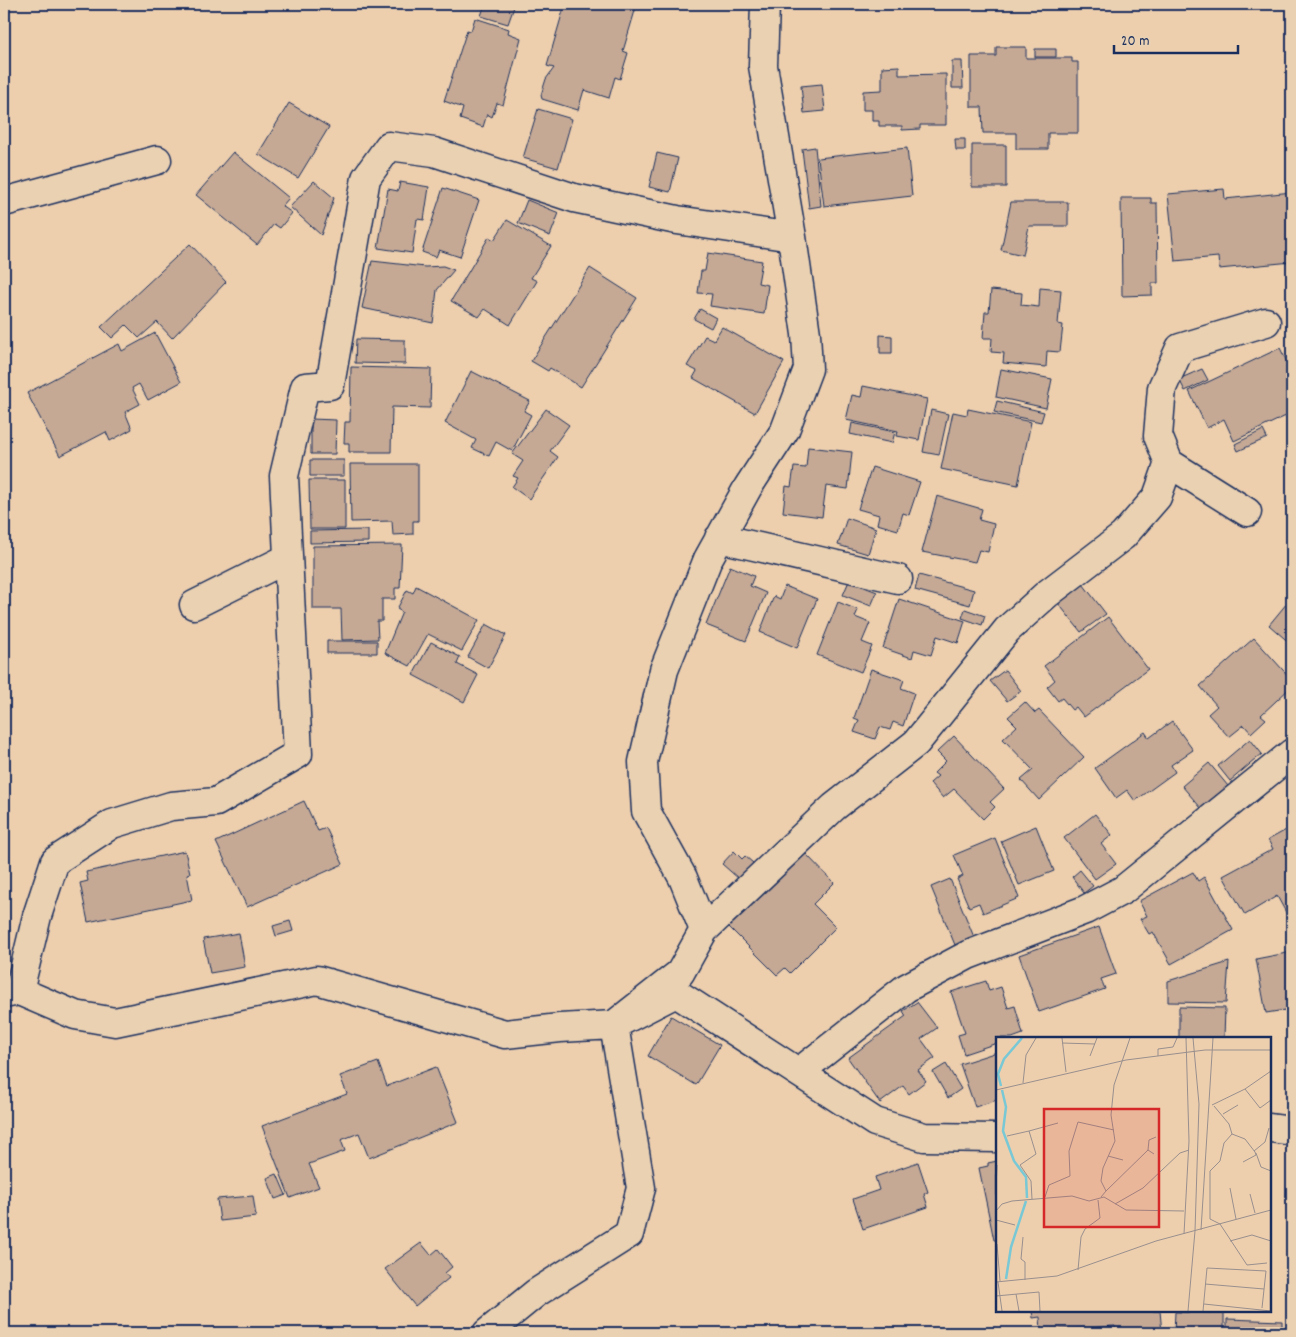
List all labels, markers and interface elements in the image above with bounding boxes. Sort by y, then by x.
scale bar [1114,22,1237,54]
text: 20 m [1121,31,1149,53]
inset map [996,1037,1271,1312]

